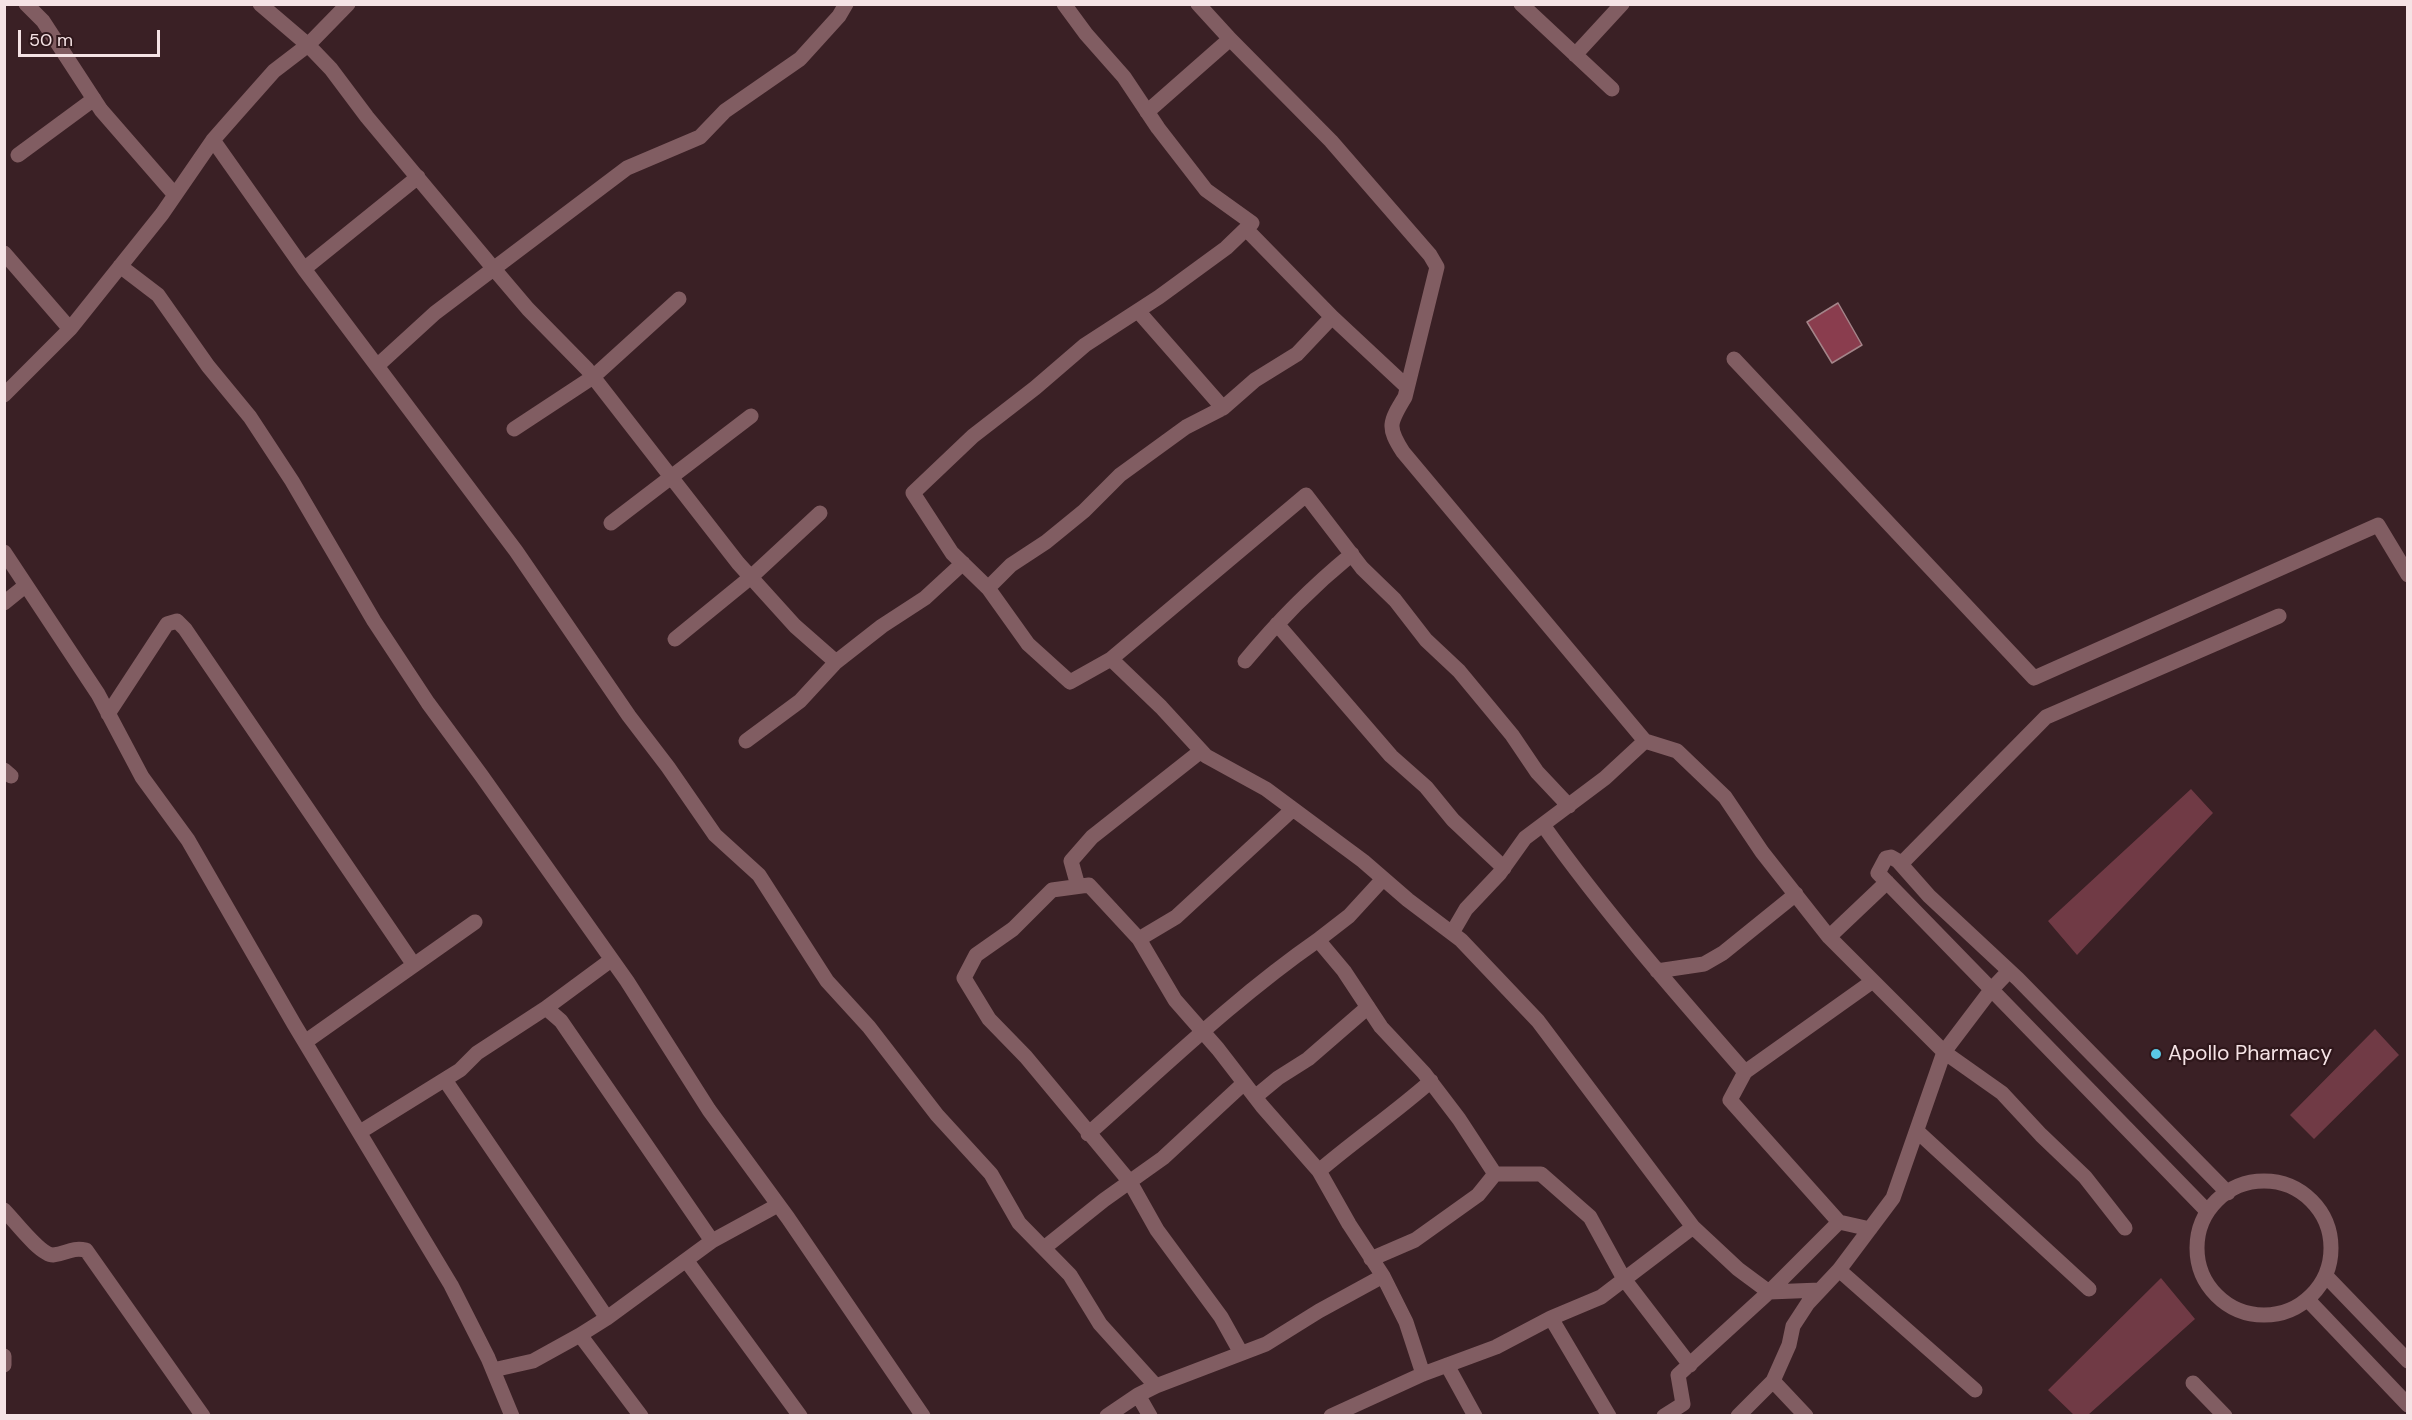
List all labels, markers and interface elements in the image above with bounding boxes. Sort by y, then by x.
scale bar [21,18,164,56]
text: 50 m [29,28,73,52]
place label: Apollo Pharmacy [2168,1041,2332,1067]
marker: Apollo Pharmacy [2149,1047,2163,1061]

